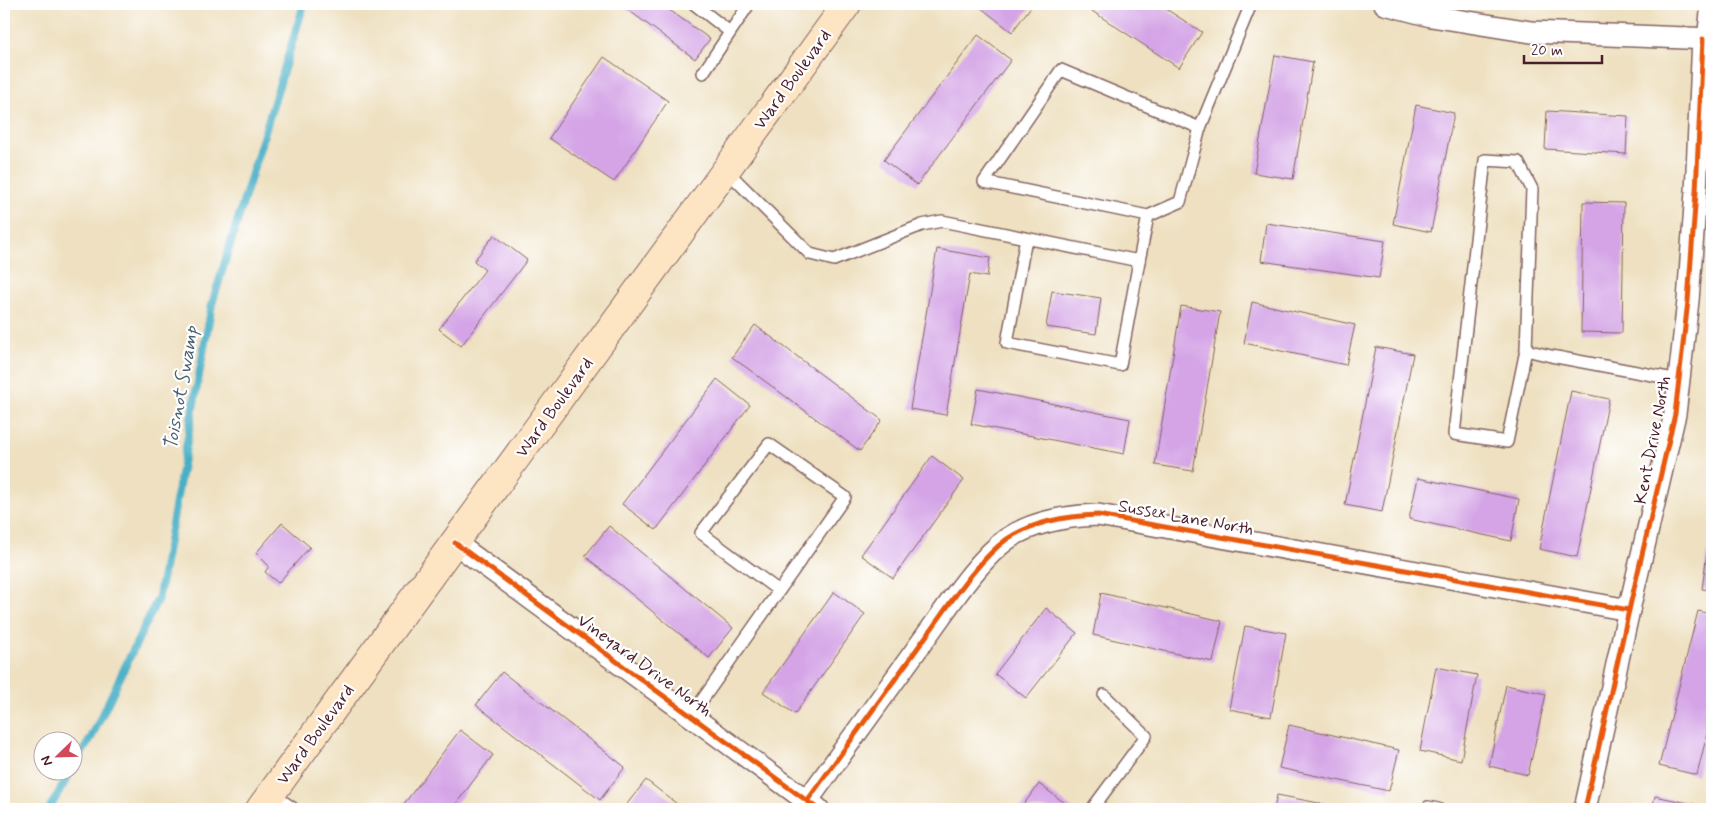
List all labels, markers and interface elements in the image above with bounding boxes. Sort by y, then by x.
street label: Ward Boulevard [748,25,837,135]
scale bar [1524,32,1601,64]
text: 20 m [1531,41,1563,61]
water label: Toisnot Swamp [158,323,205,452]
street label: Ward Boulevard [510,353,599,463]
street label: Kent Drive North [1629,374,1677,506]
street label: Sussex Lane North [1116,494,1255,542]
street label: Vineyard Drive North [572,609,717,723]
street label: Ward Boulevard [271,680,360,790]
north arrow [32,730,82,780]
text: N [37,753,57,768]

